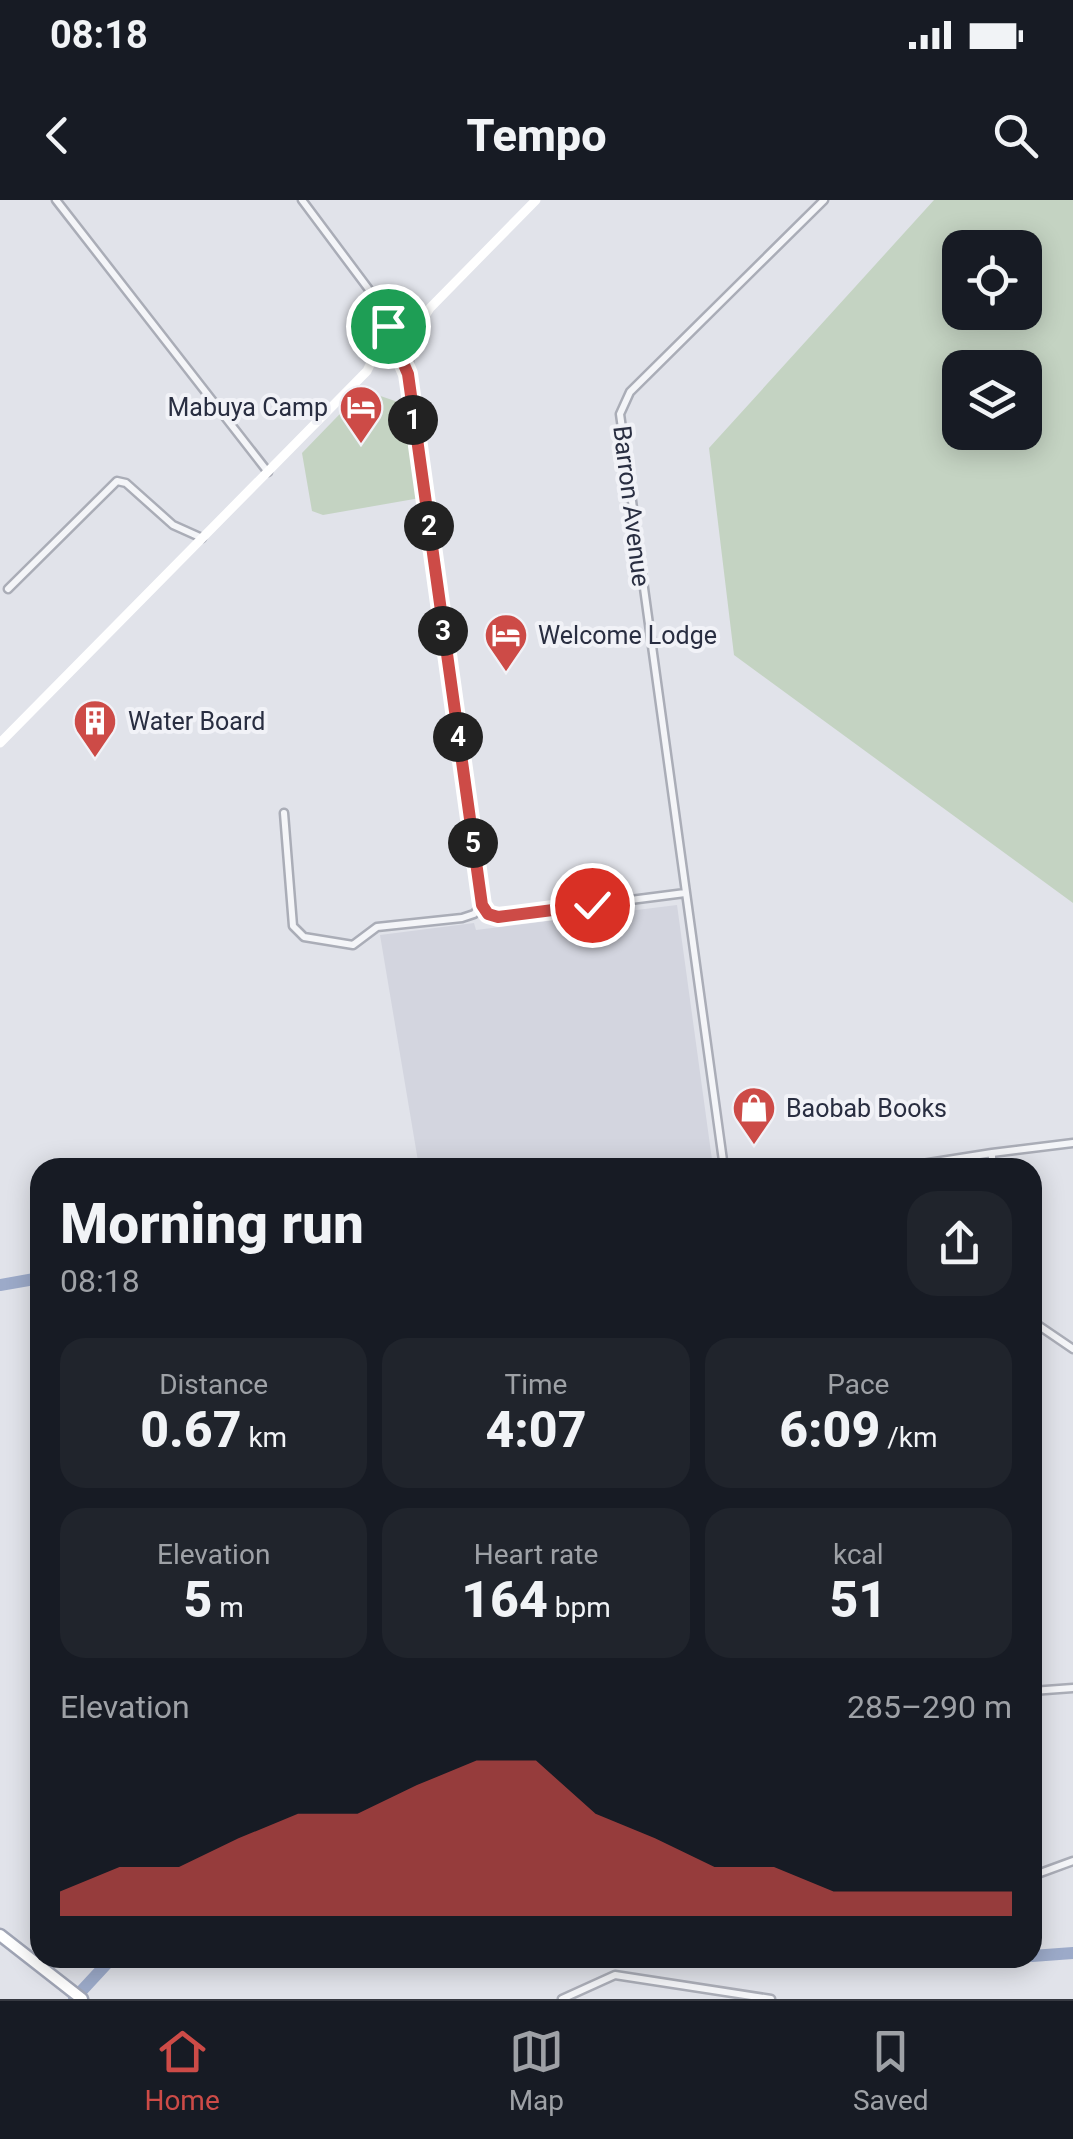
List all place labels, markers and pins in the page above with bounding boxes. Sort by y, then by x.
pin [346,284,431,369]
hotel icon: Mabuya Camp [338,384,384,445]
place label: Mabuya Camp [167,393,328,422]
pin: 1 [388,395,438,445]
pin: 2 [404,501,454,551]
pin: 3 [418,606,468,656]
hotel icon: Welcome Lodge [483,612,529,673]
place label: Welcome Lodge [538,621,717,650]
building icon: Water Board [72,698,118,759]
place label: Water Board [128,707,265,736]
pin: 4 [433,712,483,762]
pin: 5 [448,818,498,868]
pin [550,863,635,948]
shop icon: Baobab Books [731,1085,777,1146]
place label: Baobab Books [786,1094,947,1123]

